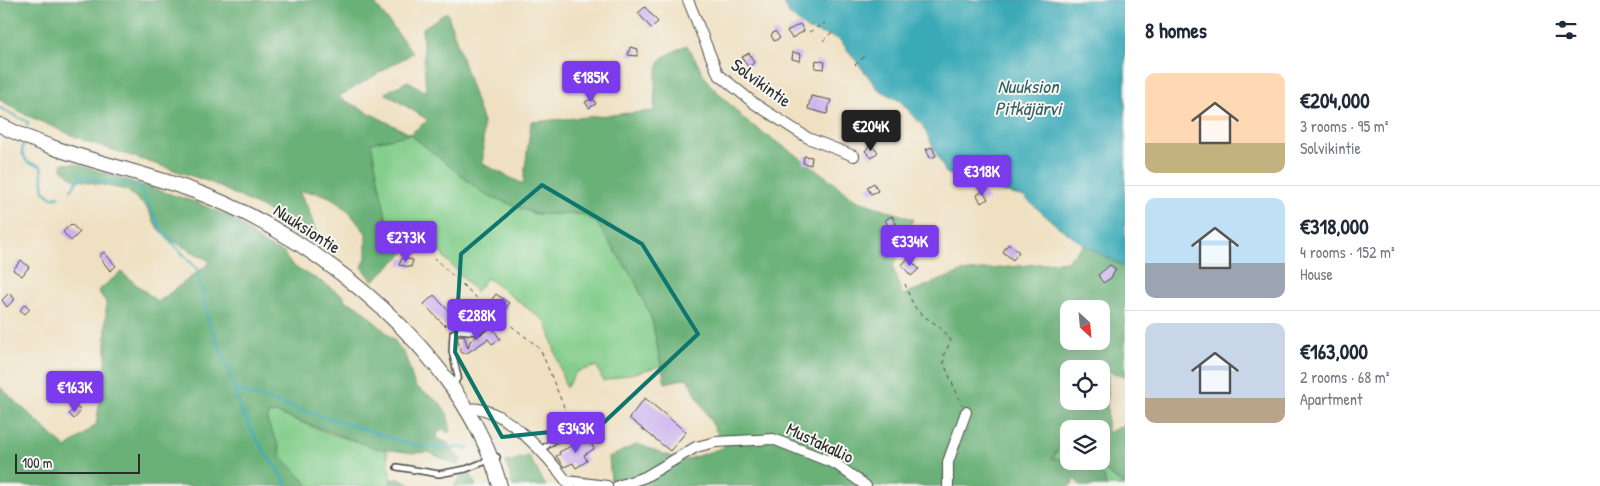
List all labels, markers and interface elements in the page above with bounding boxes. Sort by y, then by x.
text: 8 homes [1145,16,1207,45]
icon: filters [1552,16,1580,44]
street label: Solvikintie [726,52,796,113]
pin: €185K [556,61,626,103]
text: €185K [573,66,609,88]
water label: Nuuksion Pitkäjärvi [995,73,1063,121]
text: €204,000 [1300,86,1370,115]
icon: home [1185,93,1245,153]
pin: €204K [836,110,906,152]
text: €204K [853,115,889,137]
text: 3 rooms · 95 m² [1300,115,1388,137]
text: Solvikintie [1300,137,1361,159]
pin: €318K [947,154,1017,197]
text: €318K [964,160,1000,182]
street label: Nuuksiontie [269,198,346,260]
text: €318,000 [1300,212,1369,241]
icon: home [1185,218,1245,278]
pin: €273K [371,220,441,263]
pin: €334K [875,224,945,267]
text: €273K [387,226,425,248]
text: €334K [892,230,928,252]
text: 4 rooms · 152 m² [1300,241,1395,263]
text: House [1300,263,1333,285]
pin: €288K [442,298,512,341]
north arrow [1060,300,1110,350]
map controls [1060,300,1110,470]
text: €288K [458,304,496,326]
text: €163,000 [1300,337,1368,366]
icon: home [1185,343,1245,403]
button: locate [1060,360,1110,410]
text: 2 rooms · 68 m² [1300,366,1389,388]
pin: €163K [40,370,110,413]
text: €163K [57,376,93,398]
text: Apartment [1300,388,1363,410]
pin: €343K [541,412,611,454]
street label: Mustakallio [782,416,858,469]
text: €343K [558,417,594,439]
button: layers [1060,420,1110,470]
scale bar [15,451,140,474]
text: 100 m [22,453,52,472]

